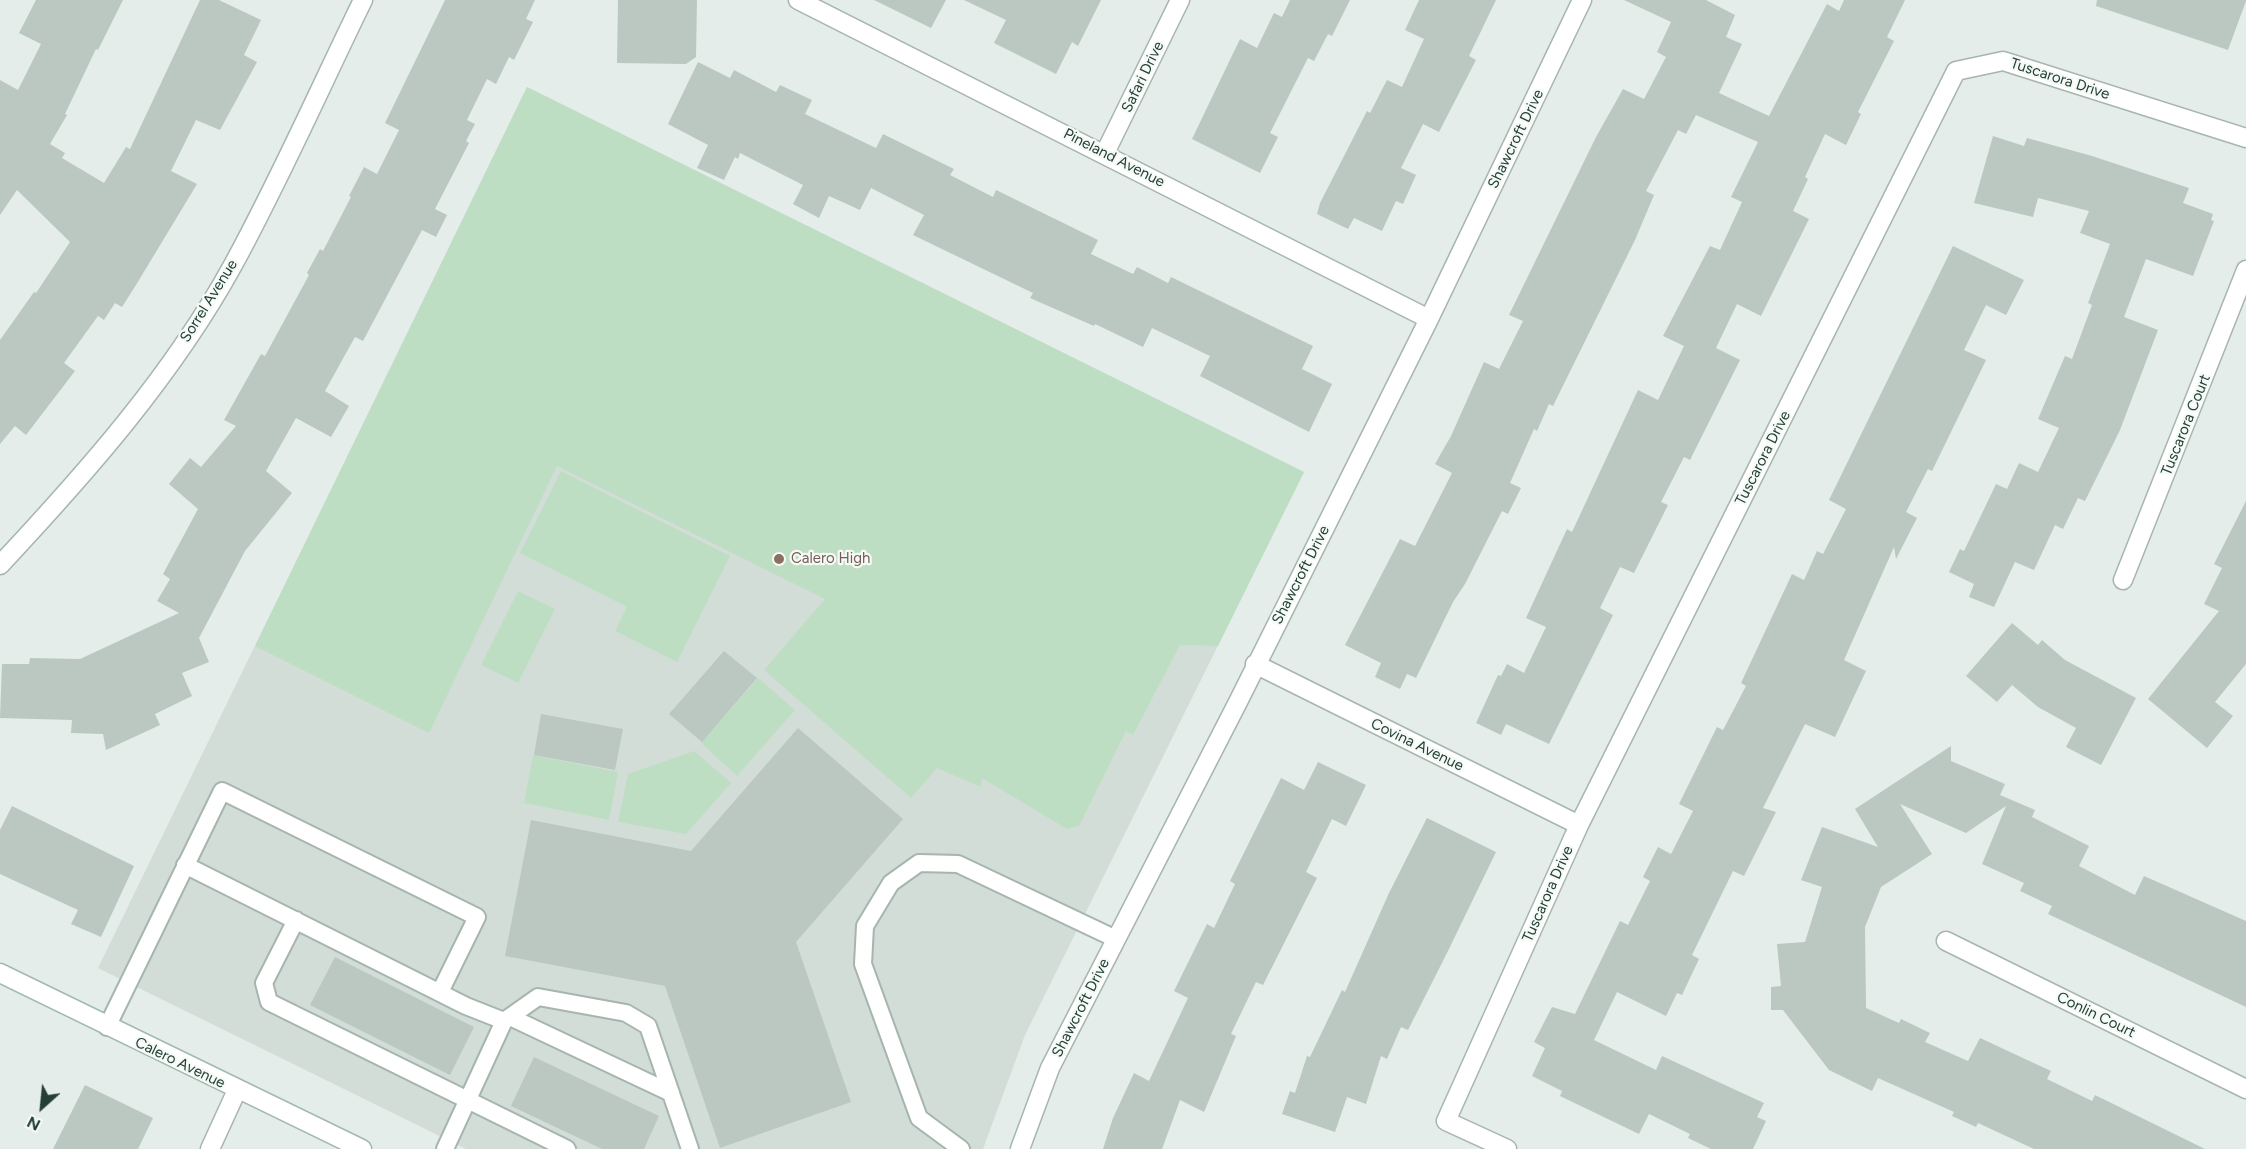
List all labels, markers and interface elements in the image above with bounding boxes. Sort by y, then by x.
street label: Safari Drive [1118,38,1168,116]
street label: Tuscarora Drive [2008,54,2112,104]
street label: Shawcroft Drive [1484,86,1548,192]
street label: Pineland Avenue [1060,125,1168,191]
street label: Sorrel Avenue [176,256,242,346]
street label: Tuscarora Court [2158,372,2214,478]
street label: Tuscarora Drive [1731,408,1795,508]
street label: Shawcroft Drive [1268,523,1334,627]
place label: Calero High [791,550,870,568]
marker: Calero High [772,552,786,566]
street label: Covina Avenue [1368,715,1466,775]
street label: Tuscarora Drive [1519,843,1577,945]
street label: Shawcroft Drive [1048,956,1114,1060]
street label: Conlin Court [2054,988,2138,1042]
street label: Calero Avenue [132,1033,228,1093]
north arrow [12,1077,72,1137]
text: N [24,1112,43,1135]

